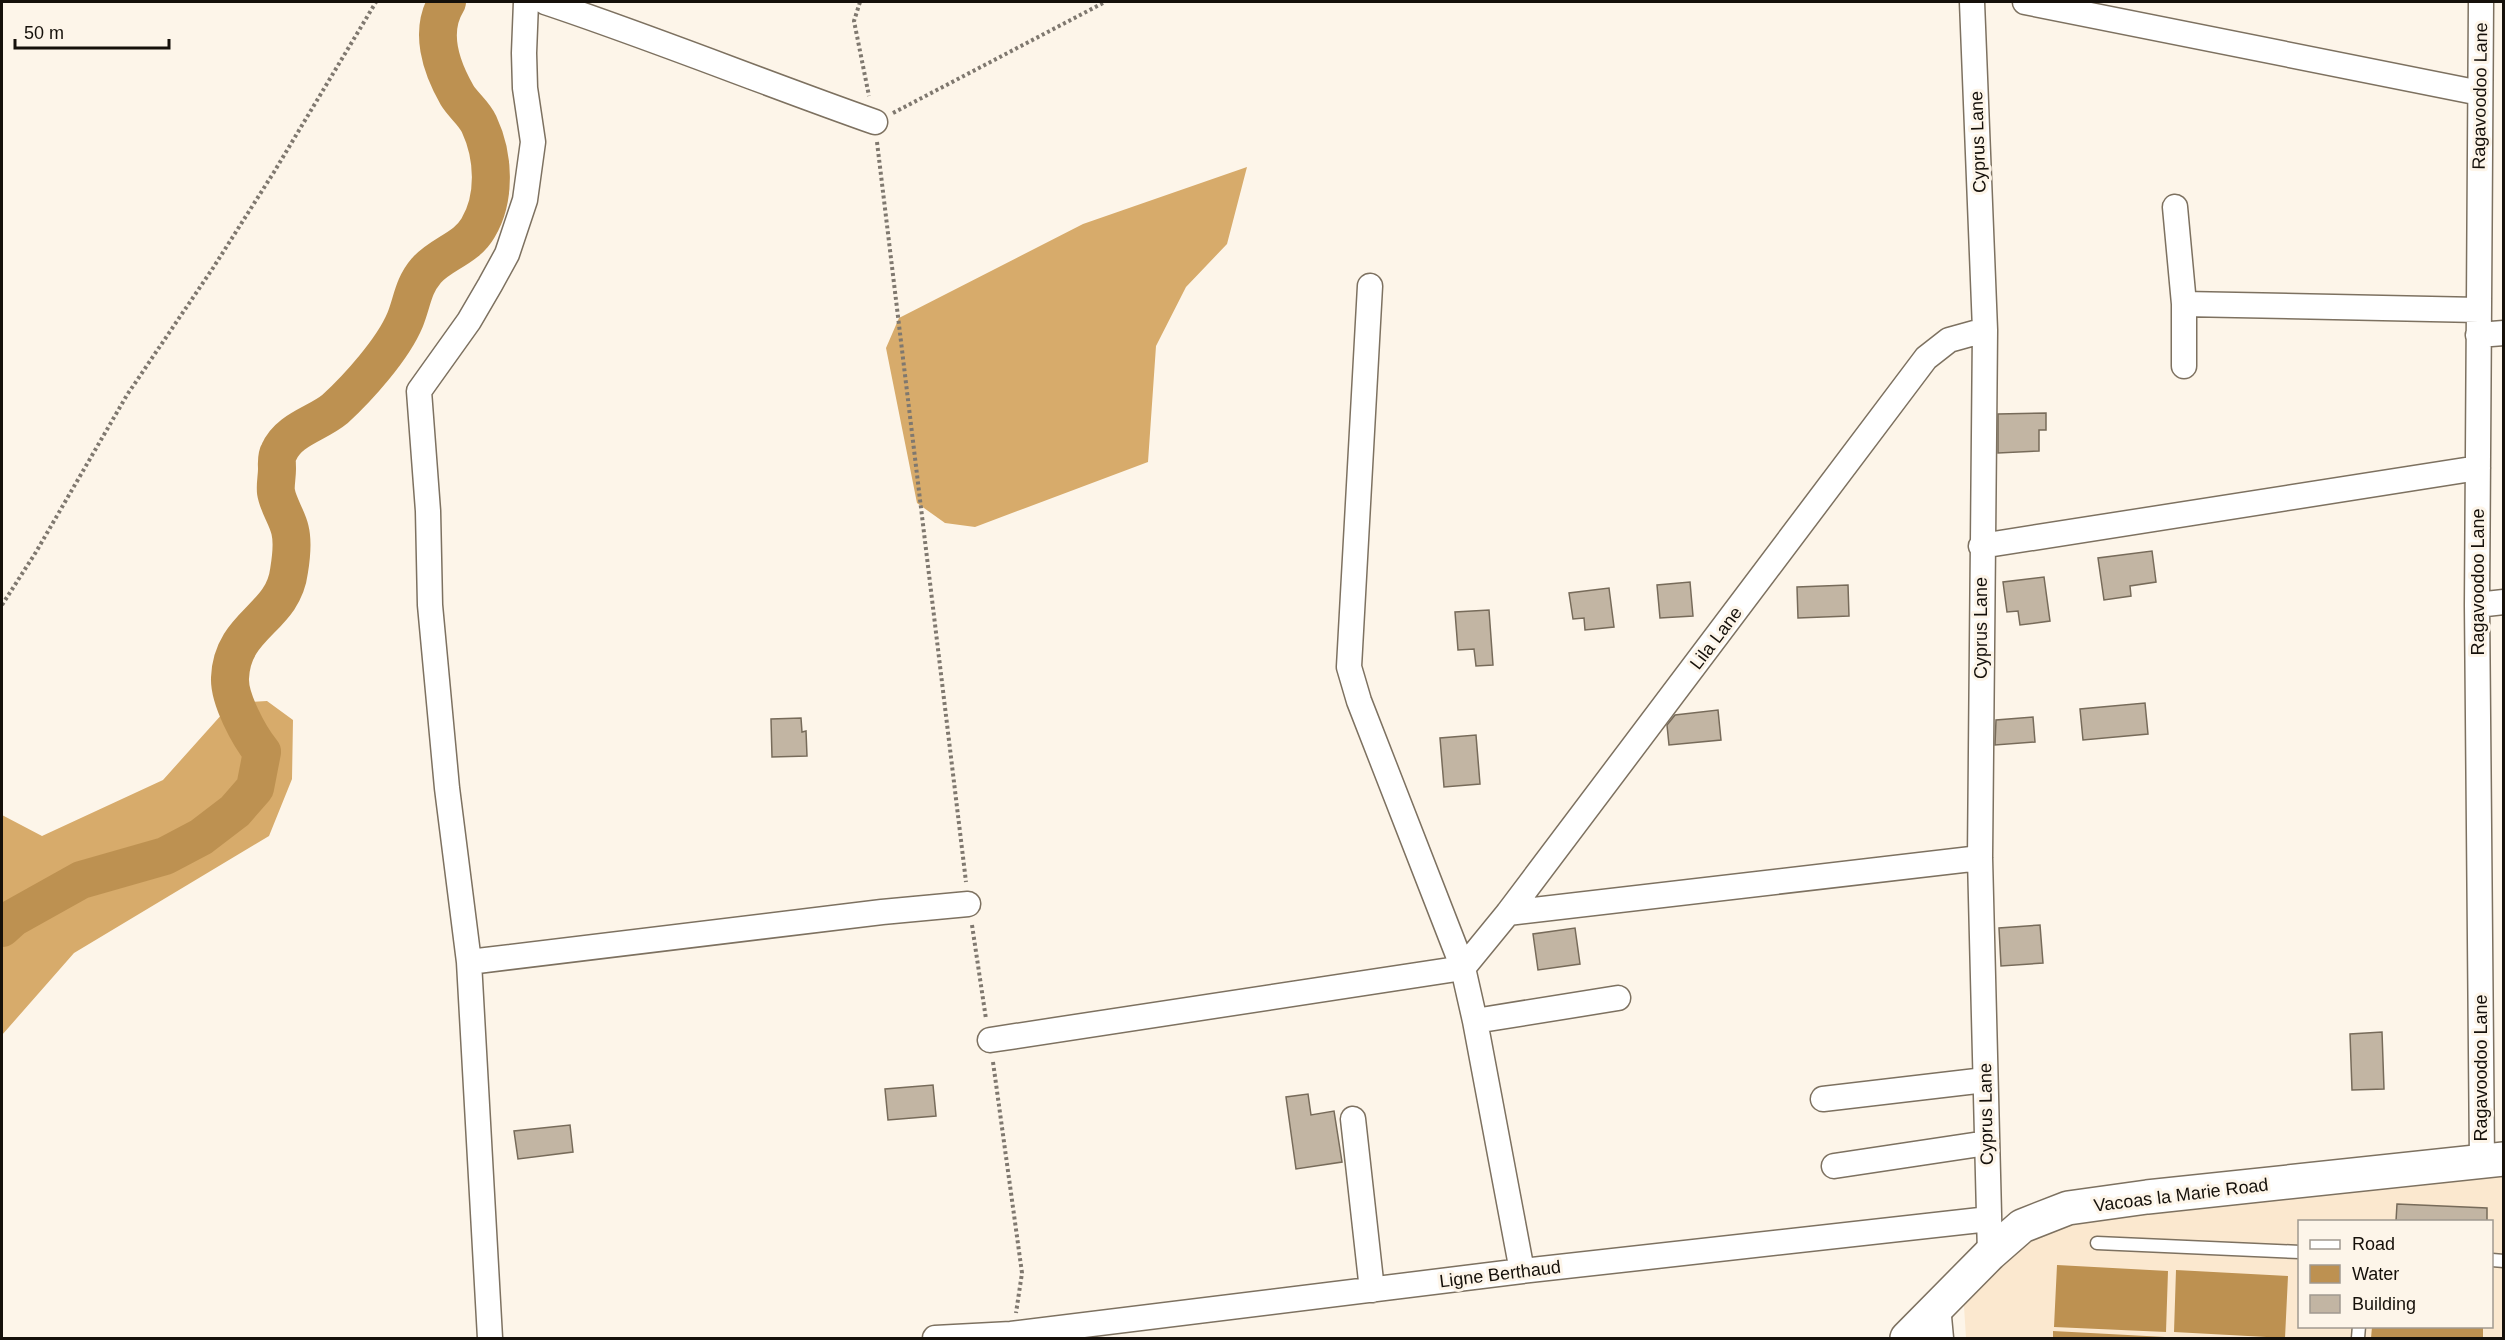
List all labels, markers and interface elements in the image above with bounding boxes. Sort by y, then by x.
scale bar [15,12,170,50]
street label: Ragavoodoo Lane [2469,22,2491,170]
text: 50 m [24,23,64,43]
street label: Cyprus Lane [1966,91,1990,193]
street label: Ragavoodoo Lane [2468,508,2488,656]
street label: Cyprus Lane [1971,577,1991,679]
street label: Lila Lane [1686,603,1746,673]
street label: Ragavoodoo Lane [2471,994,2491,1142]
street label: Cyprus Lane [1975,1063,1997,1165]
street label: Vacoas la Marie Road [2093,1174,2269,1216]
legend [2298,1220,2493,1328]
text: Road [2352,1234,2395,1254]
street label: Ligne Berthaud [1438,1257,1562,1291]
text: Water [2352,1264,2399,1284]
text: Building [2352,1294,2416,1314]

